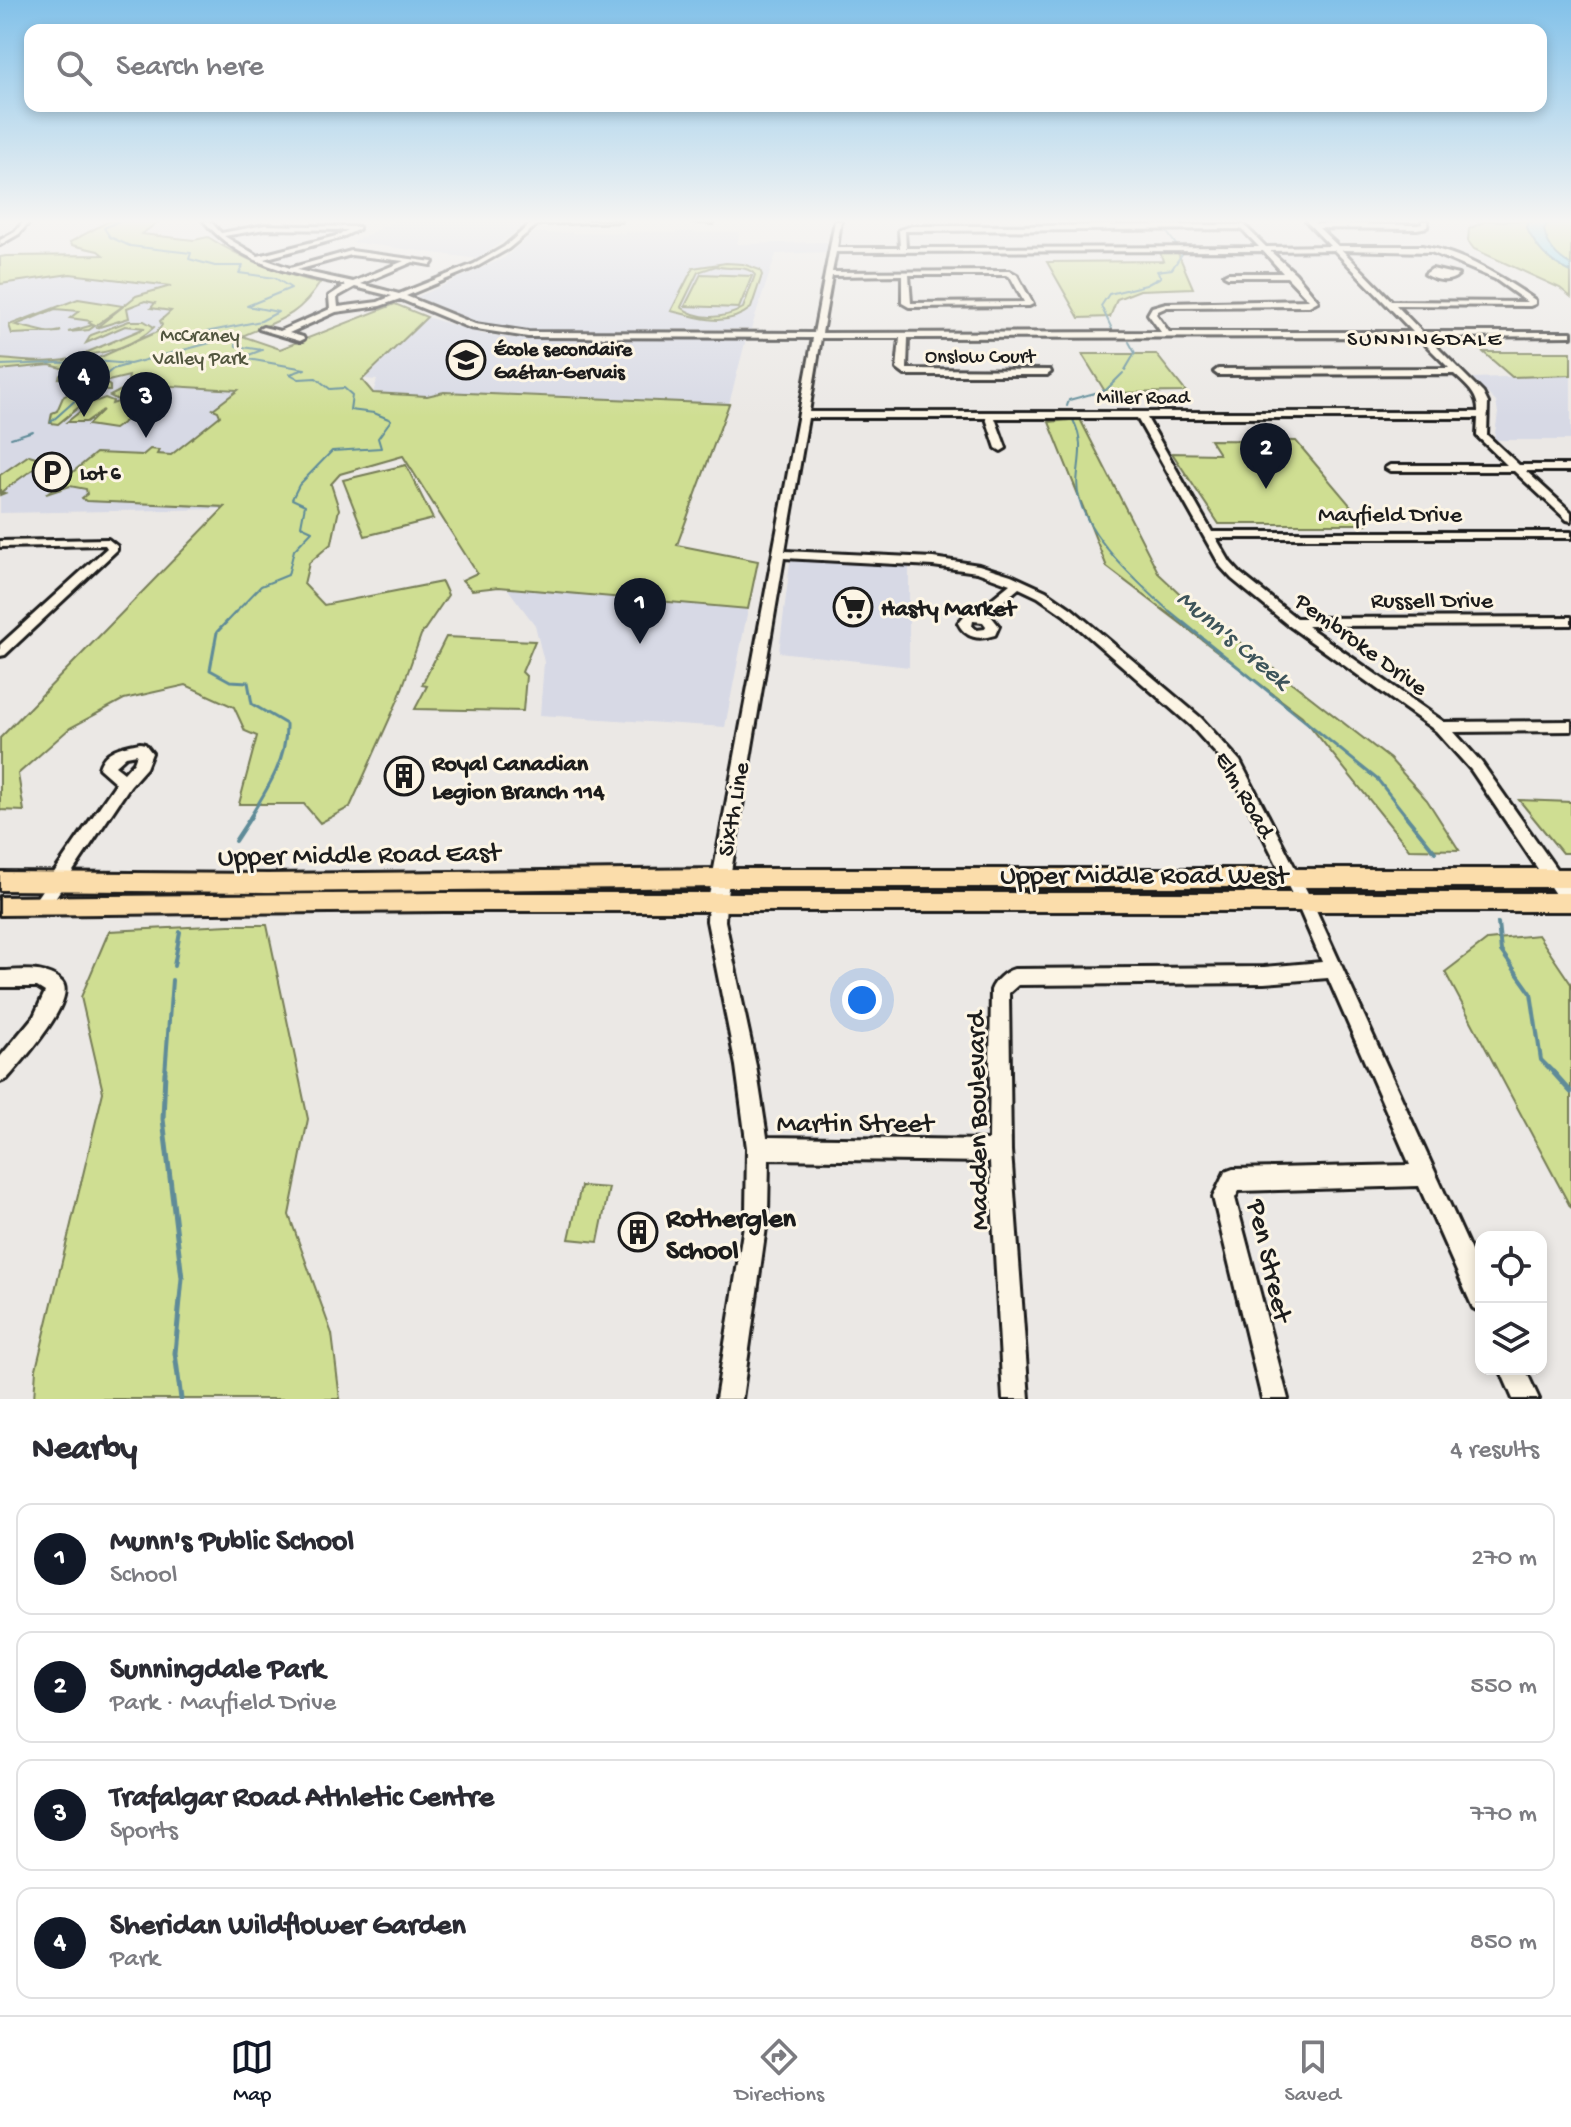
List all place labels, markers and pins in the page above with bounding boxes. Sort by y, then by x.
school or university icon: École secondaire Gaétan-Gervais [445,339,487,381]
place label: École secondaire Gaétan-Gervais [494,339,633,386]
pin: 4 [58,351,110,417]
pin: 3 [120,372,172,438]
pin: 2 [1240,423,1292,489]
parking icon: Lot 6 [31,451,73,493]
place label: Lot 6 [80,464,122,487]
pin: 1 [614,578,666,644]
supermarket icon: Hasty Market [832,586,874,628]
place label: Hasty Market [881,596,1018,625]
place label: Royal Canadian Legion Branch 114 [431,751,605,808]
building icon: Royal Canadian Legion Branch 114 [383,755,425,797]
place label: Rotherglen School [665,1204,797,1269]
building icon: Rotherglen School [617,1211,659,1253]

